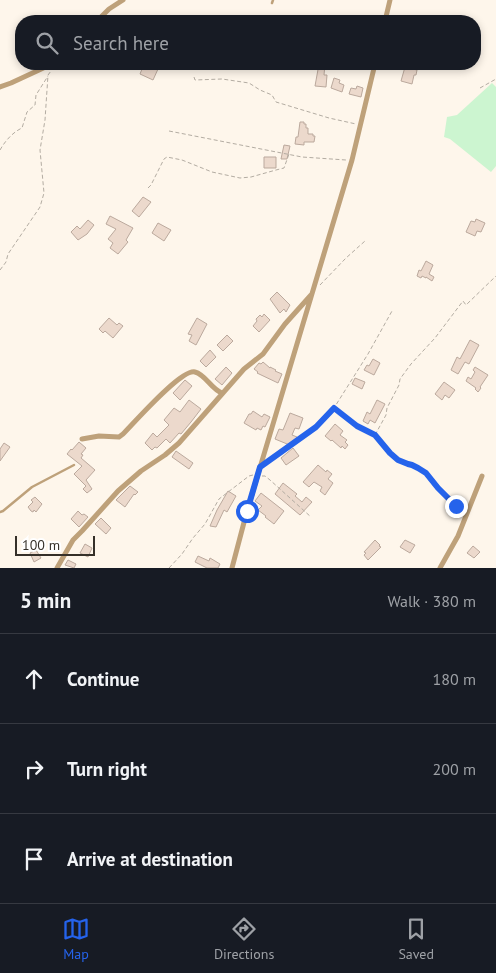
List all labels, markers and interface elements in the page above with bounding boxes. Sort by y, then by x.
search box [15,15,481,70]
icon: search [33,29,61,57]
text: Search here [73,31,169,55]
route end [445,495,468,518]
route start [236,500,259,523]
scale bar [15,533,95,556]
text: 100 m [22,536,60,554]
text: 5 min [20,587,71,614]
text: Walk · 380 m [387,591,476,611]
icon: ahead [20,665,48,693]
text: Continue [67,667,139,691]
text: 180 m [433,669,476,689]
icon: right [20,755,48,783]
text: Turn right [67,757,147,781]
text: 200 m [433,759,476,779]
icon: arrive [20,845,48,873]
text: Arrive at destination [67,847,233,871]
tab: Map [62,915,90,963]
tab: Directions [214,915,274,963]
tab: Saved [398,915,434,963]

